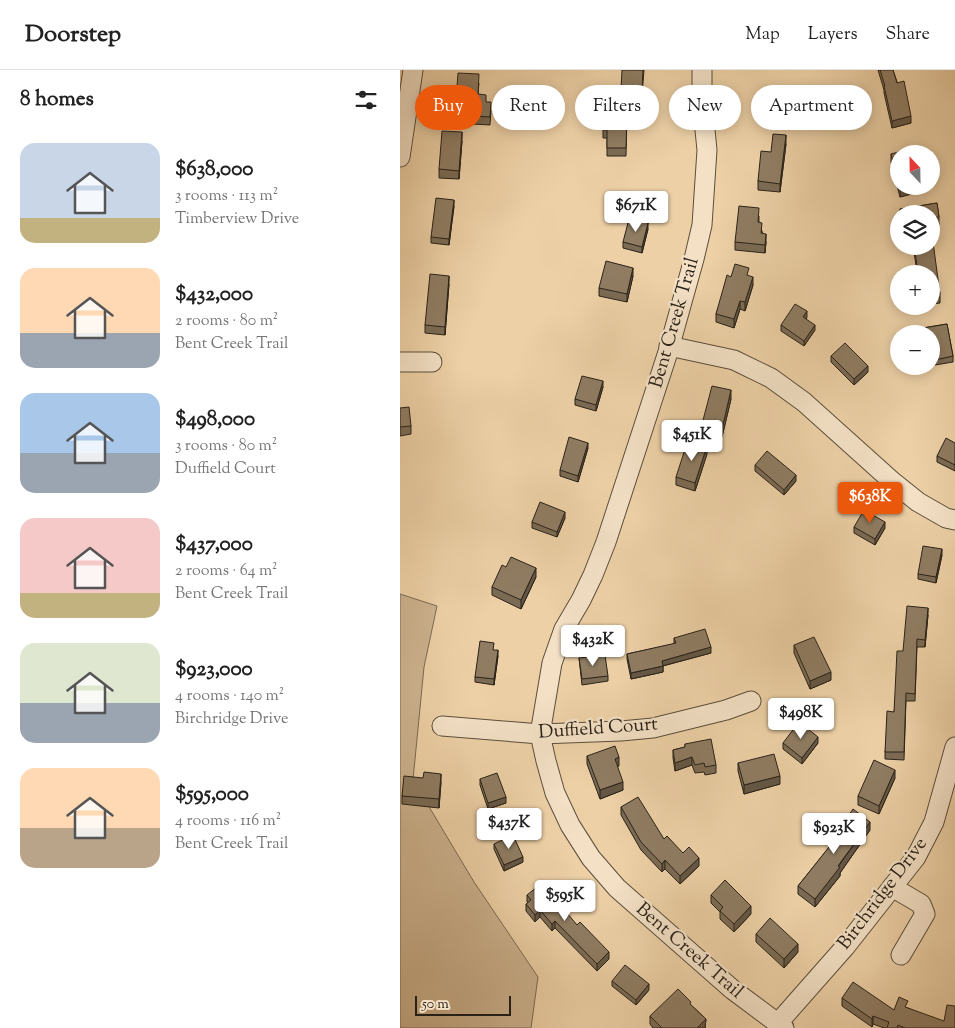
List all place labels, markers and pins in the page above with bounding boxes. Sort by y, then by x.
pin: $671K [601,190,671,233]
pin: $451K [657,420,727,462]
pin: $638K [835,482,905,524]
pin: $432K [558,624,628,667]
pin: $498K [766,698,836,740]
pin: $437K [474,808,544,850]
pin: $923K [799,812,869,855]
pin: $595K [530,880,600,922]

